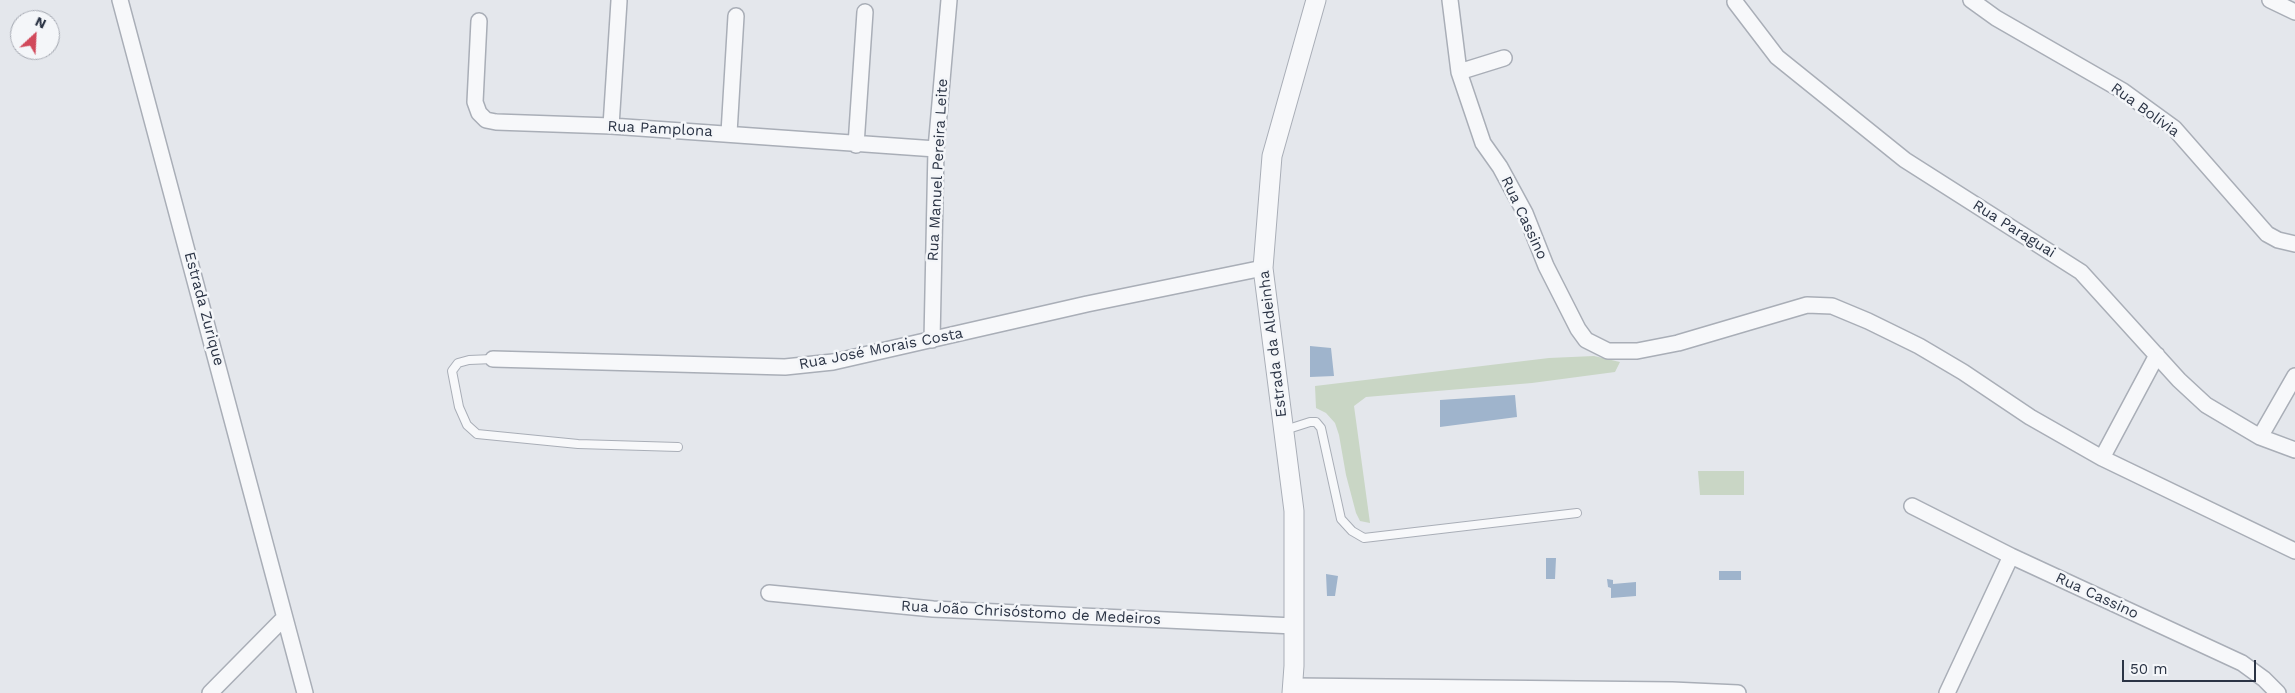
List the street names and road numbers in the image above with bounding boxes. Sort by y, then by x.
street label: Rua Manuel Pereira Leite [924,78,952,262]
street label: Rua Bolívia [2107,79,2183,141]
street label: Rua Pamplona [607,117,713,141]
street label: Rua Cassino [1497,174,1551,262]
street label: Rua Paraguai [1969,196,2059,262]
street label: Estrada Zurique [180,250,228,368]
street label: Estrada da Aldeinha [1255,270,1291,418]
street label: Rua José Morais Costa [797,324,965,374]
street label: Rua Cassino [2053,569,2141,623]
street label: Rua João Chrisóstomo de Medeiros [901,597,1161,629]

